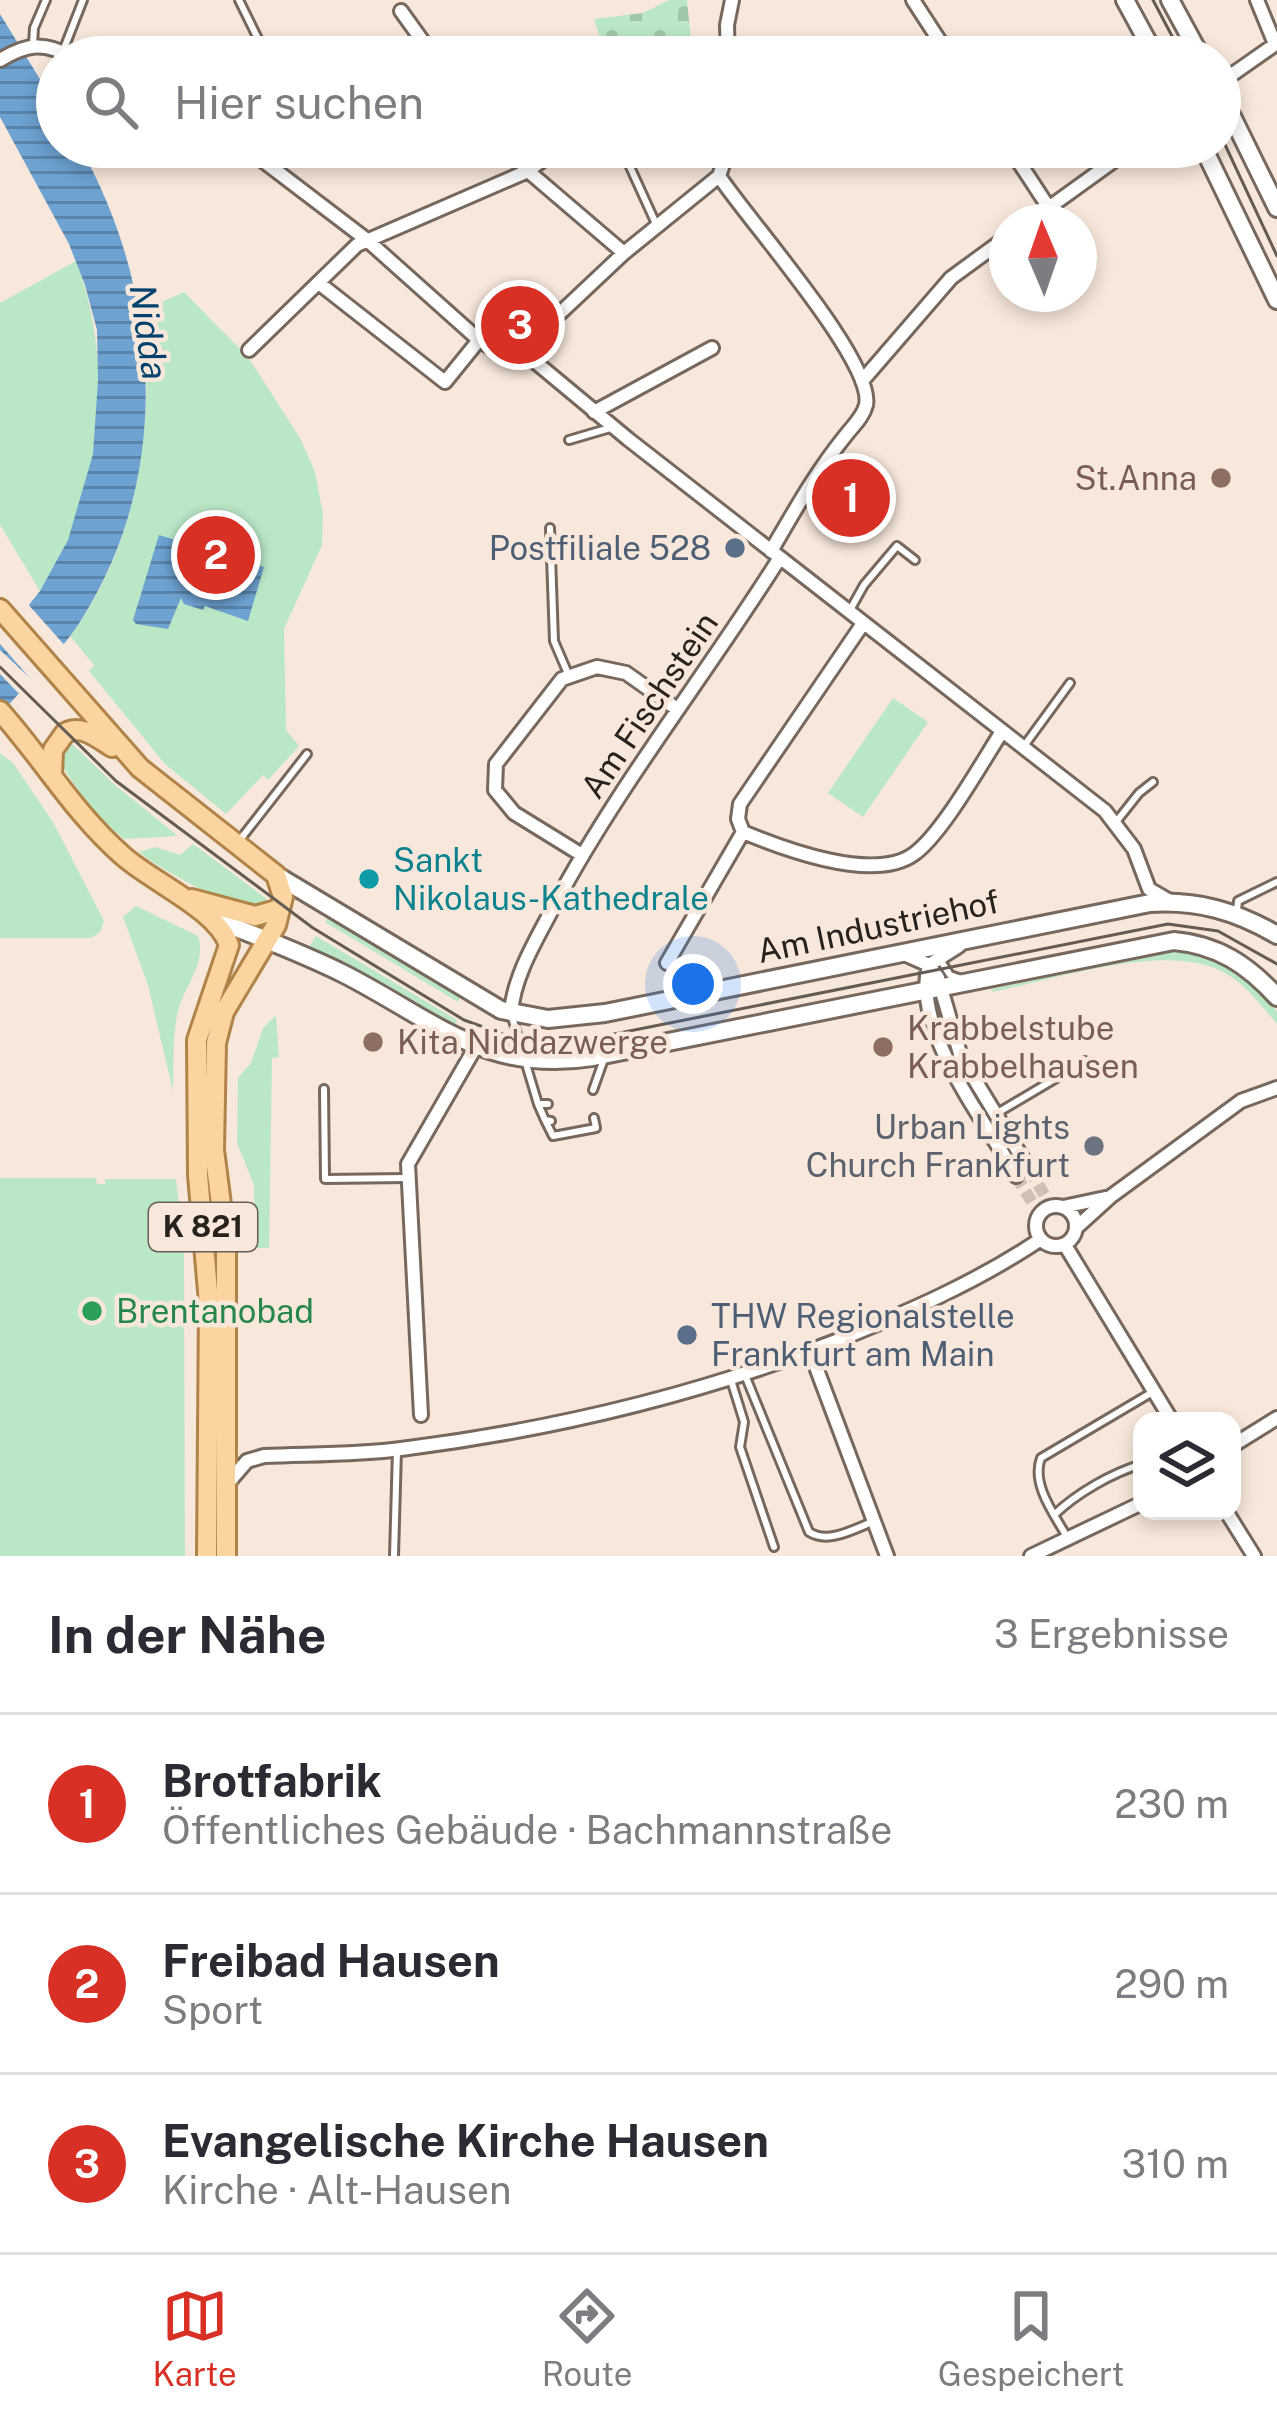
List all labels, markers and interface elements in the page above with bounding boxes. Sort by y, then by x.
search box [36,36,1241,168]
icon: search [78,69,144,135]
text: Hier suchen [174,76,424,129]
north arrow [989,204,1097,312]
pin: 3 [481,280,559,370]
water label: Nidda [122,282,176,382]
pin: 1 [812,453,890,543]
place label: St.Anna [1074,459,1197,497]
marker: St.Anna [1208,465,1234,491]
pin: 2 [177,510,255,600]
place label: Postfiliale 528 [489,529,711,567]
marker: Postfiliale 528 [722,535,748,561]
street label: Am Fischstein [573,605,725,805]
place label: Sankt Nikolaus-Kathedrale [393,841,709,917]
marker: Sankt Nikolaus-Kathedrale [356,866,382,892]
street label: Am Industriehof [754,882,1002,970]
your location [663,954,723,1014]
place label: Krabbelstube Krabbelhausen [907,1009,1139,1085]
place label: Kita Niddazwerge [397,1023,668,1061]
marker: Kita Niddazwerge [360,1029,386,1055]
marker: Krabbelstube Krabbelhausen [870,1034,896,1060]
place label: Urban Lights Church Frankfurt [806,1108,1070,1184]
marker: Urban Lights Church Frankfurt [1081,1133,1107,1159]
road number: K 821 [149,1203,257,1251]
place label: Brentanobad [116,1292,314,1330]
place label: THW Regionalstelle Frankfurt am Main [711,1297,1015,1373]
marker: Brentanobad [79,1298,105,1324]
marker: THW Regionalstelle Frankfurt am Main [674,1322,700,1348]
map controls [1133,1412,1241,1520]
button: layers [1133,1412,1241,1520]
text: In der Nähe [48,1605,326,1664]
text: 3 Ergebnisse [994,1611,1229,1657]
text: Brotfabrik [162,1754,382,1807]
text: 1 [79,1781,95,1827]
text: 230 m [1114,1781,1229,1827]
text: Öffentliches Gebäude · Bachmannstraße [162,1807,892,1853]
text: Freibad Hausen [162,1934,500,1987]
text: 2 [75,1961,99,2007]
text: 290 m [1115,1961,1229,2007]
text: Sport [162,1987,263,2033]
text: Evangelische Kirche Hausen [162,2114,769,2167]
text: 3 [74,2141,100,2187]
text: 310 m [1121,2141,1229,2187]
text: Kirche · Alt-Hausen [162,2167,512,2213]
tab: Karte [153,2283,237,2393]
tab: Route [542,2283,632,2393]
tab: Gespeichert [938,2283,1124,2393]

